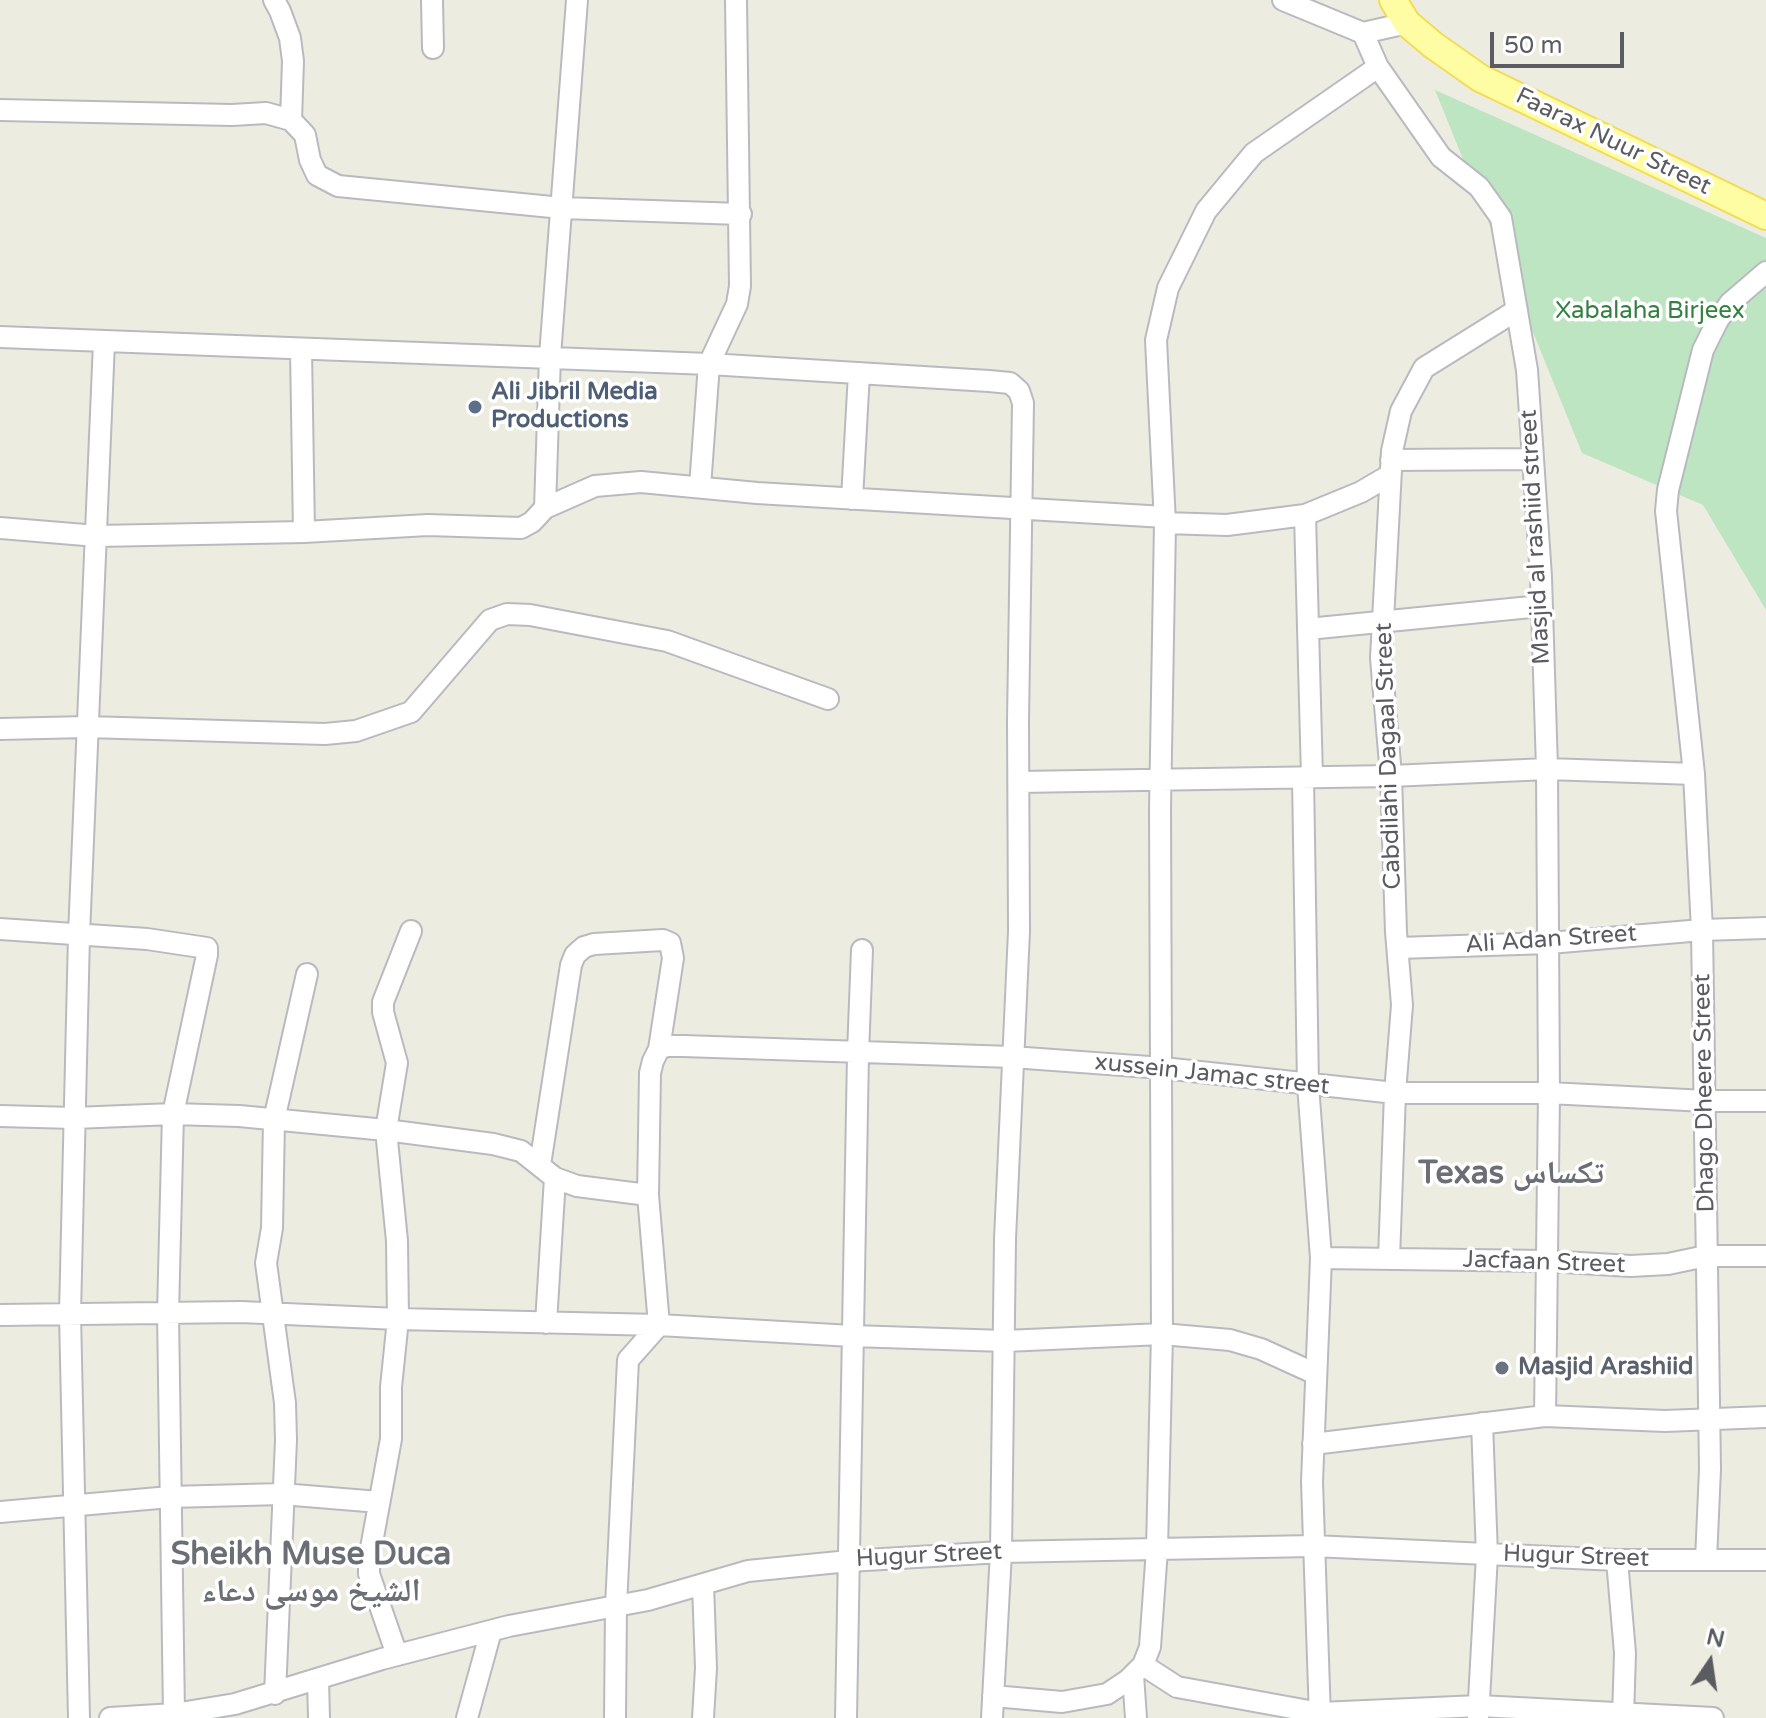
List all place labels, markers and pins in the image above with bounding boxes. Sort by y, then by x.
place label: Ali Jibril Media Productions [491,379,658,435]
marker: Ali Jibril Media Productions [466,398,484,416]
place label: Masjid Arashiid [1518,1354,1693,1382]
marker: Masjid Arashiid [1493,1359,1511,1377]

